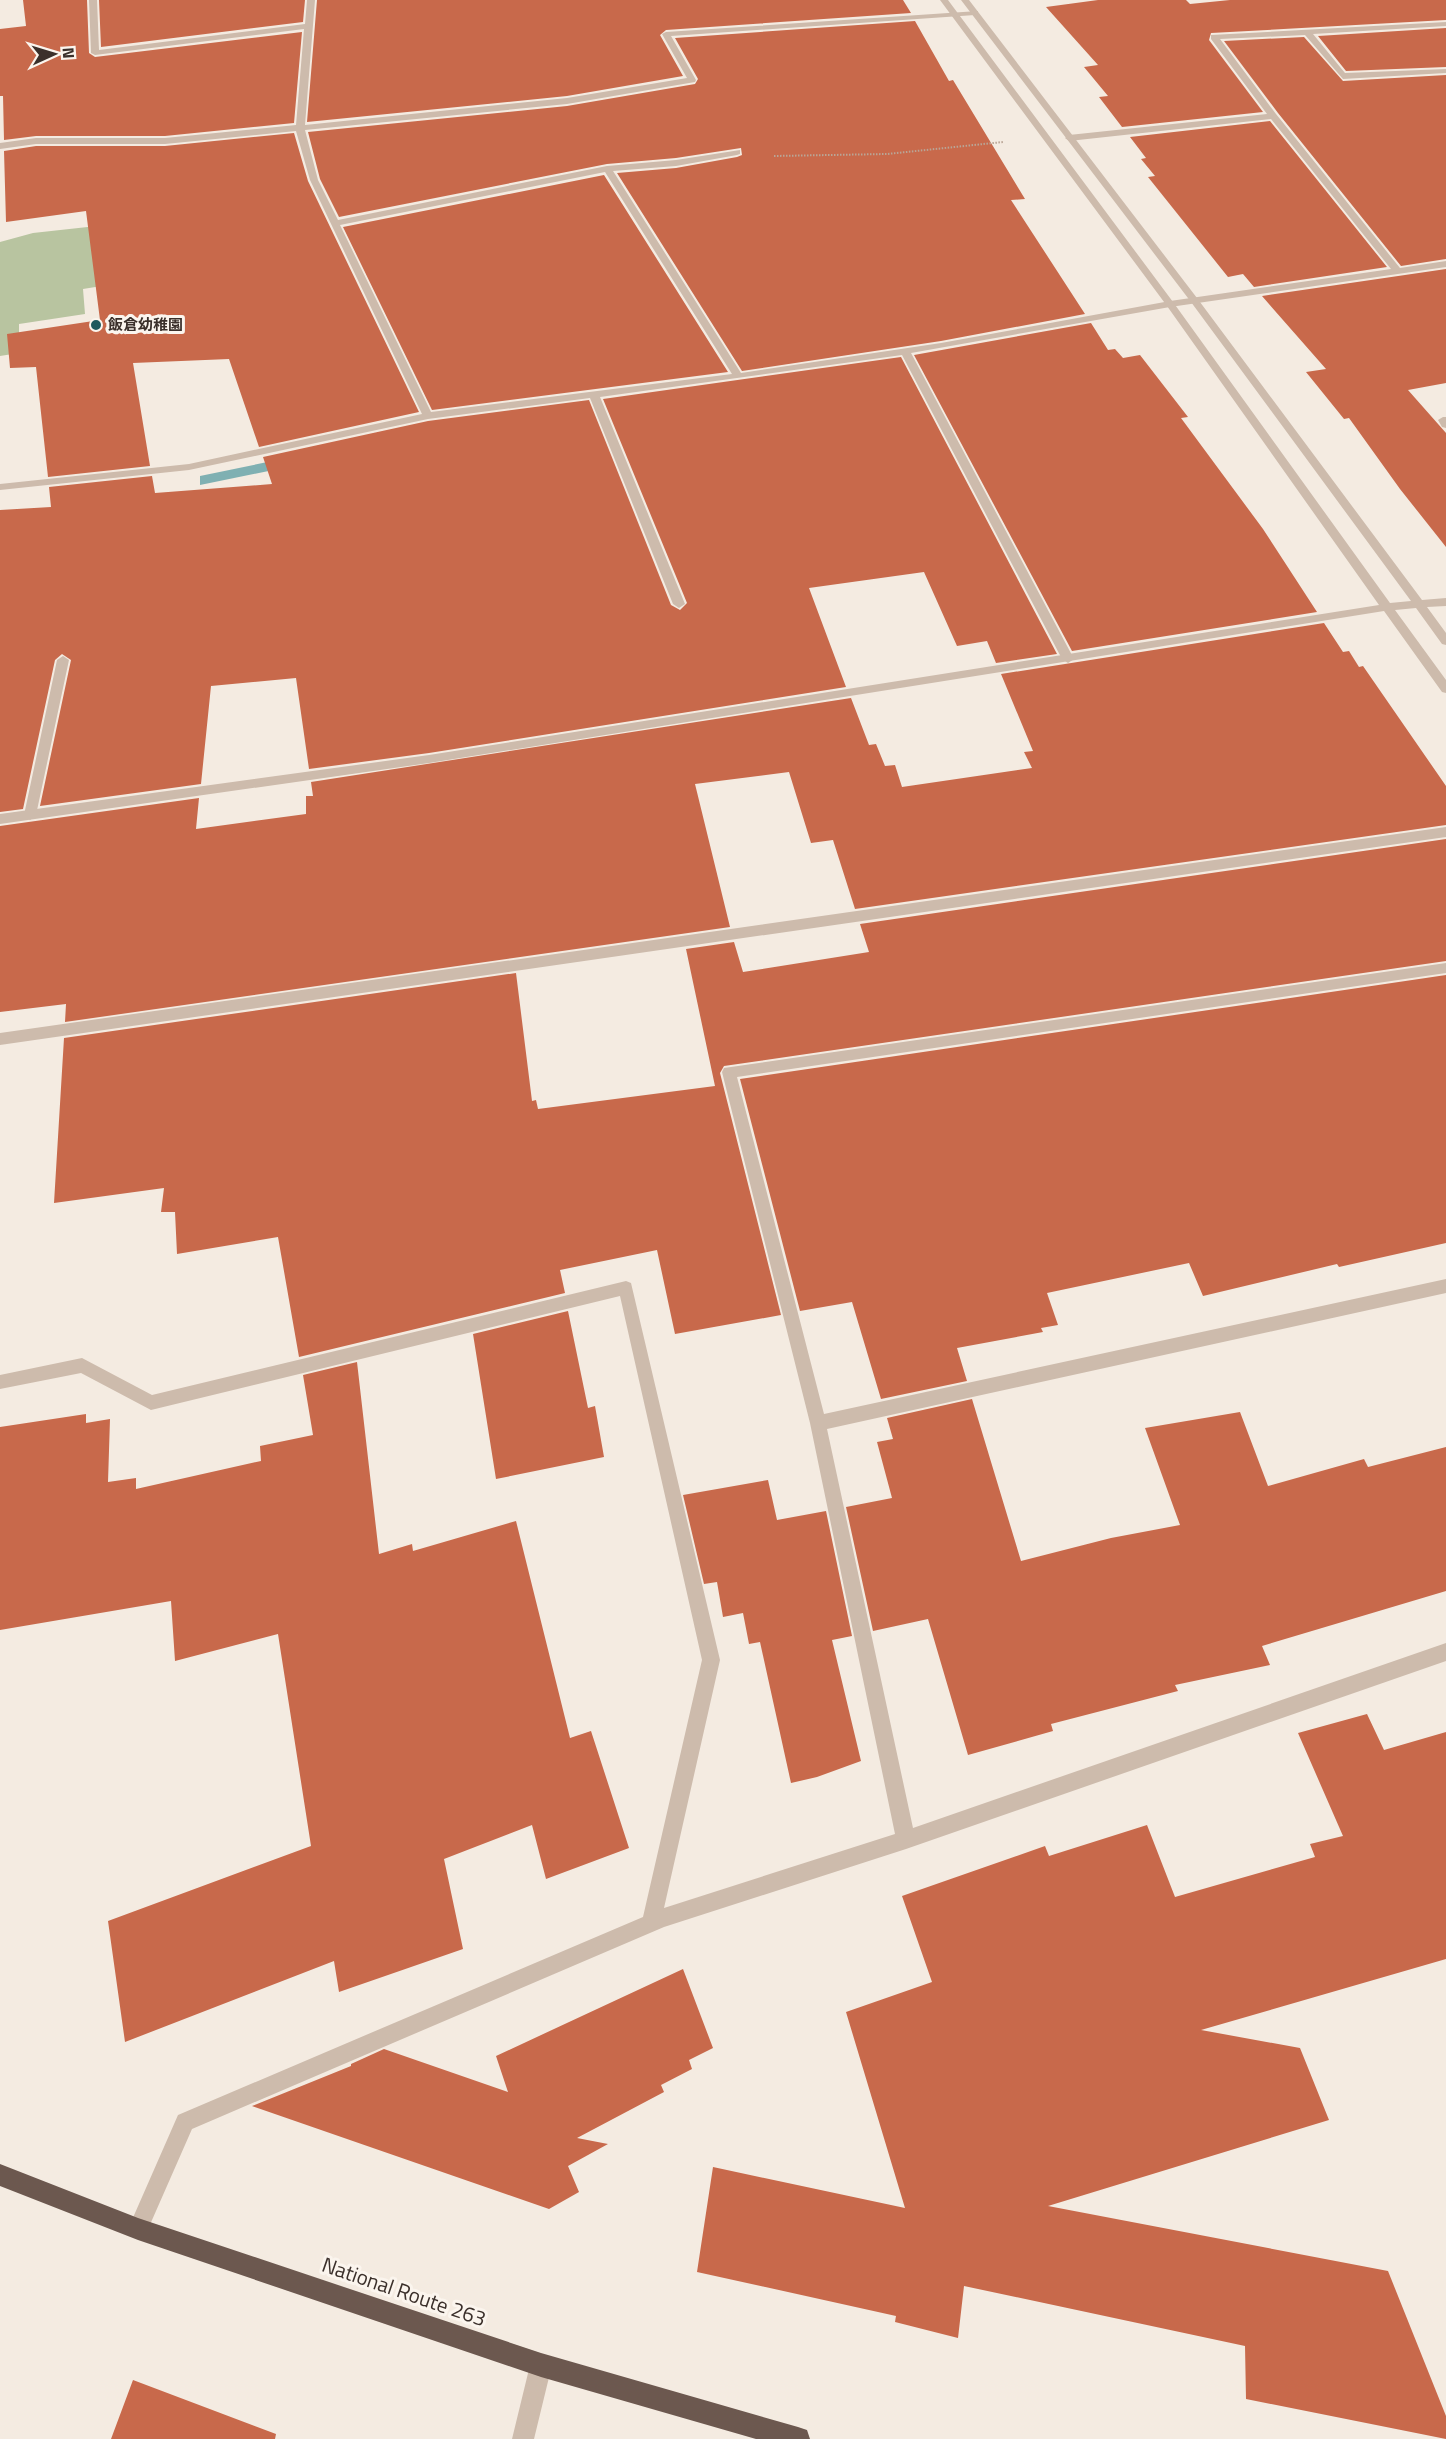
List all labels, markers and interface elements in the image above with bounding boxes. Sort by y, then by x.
north arrow [24,24,84,84]
text: N [57,47,81,59]
place label: 飯倉幼稚園 [108,313,183,336]
marker: 飯倉幼稚園 [89,318,103,332]
street label: National Route 263 [318,2248,491,2334]

